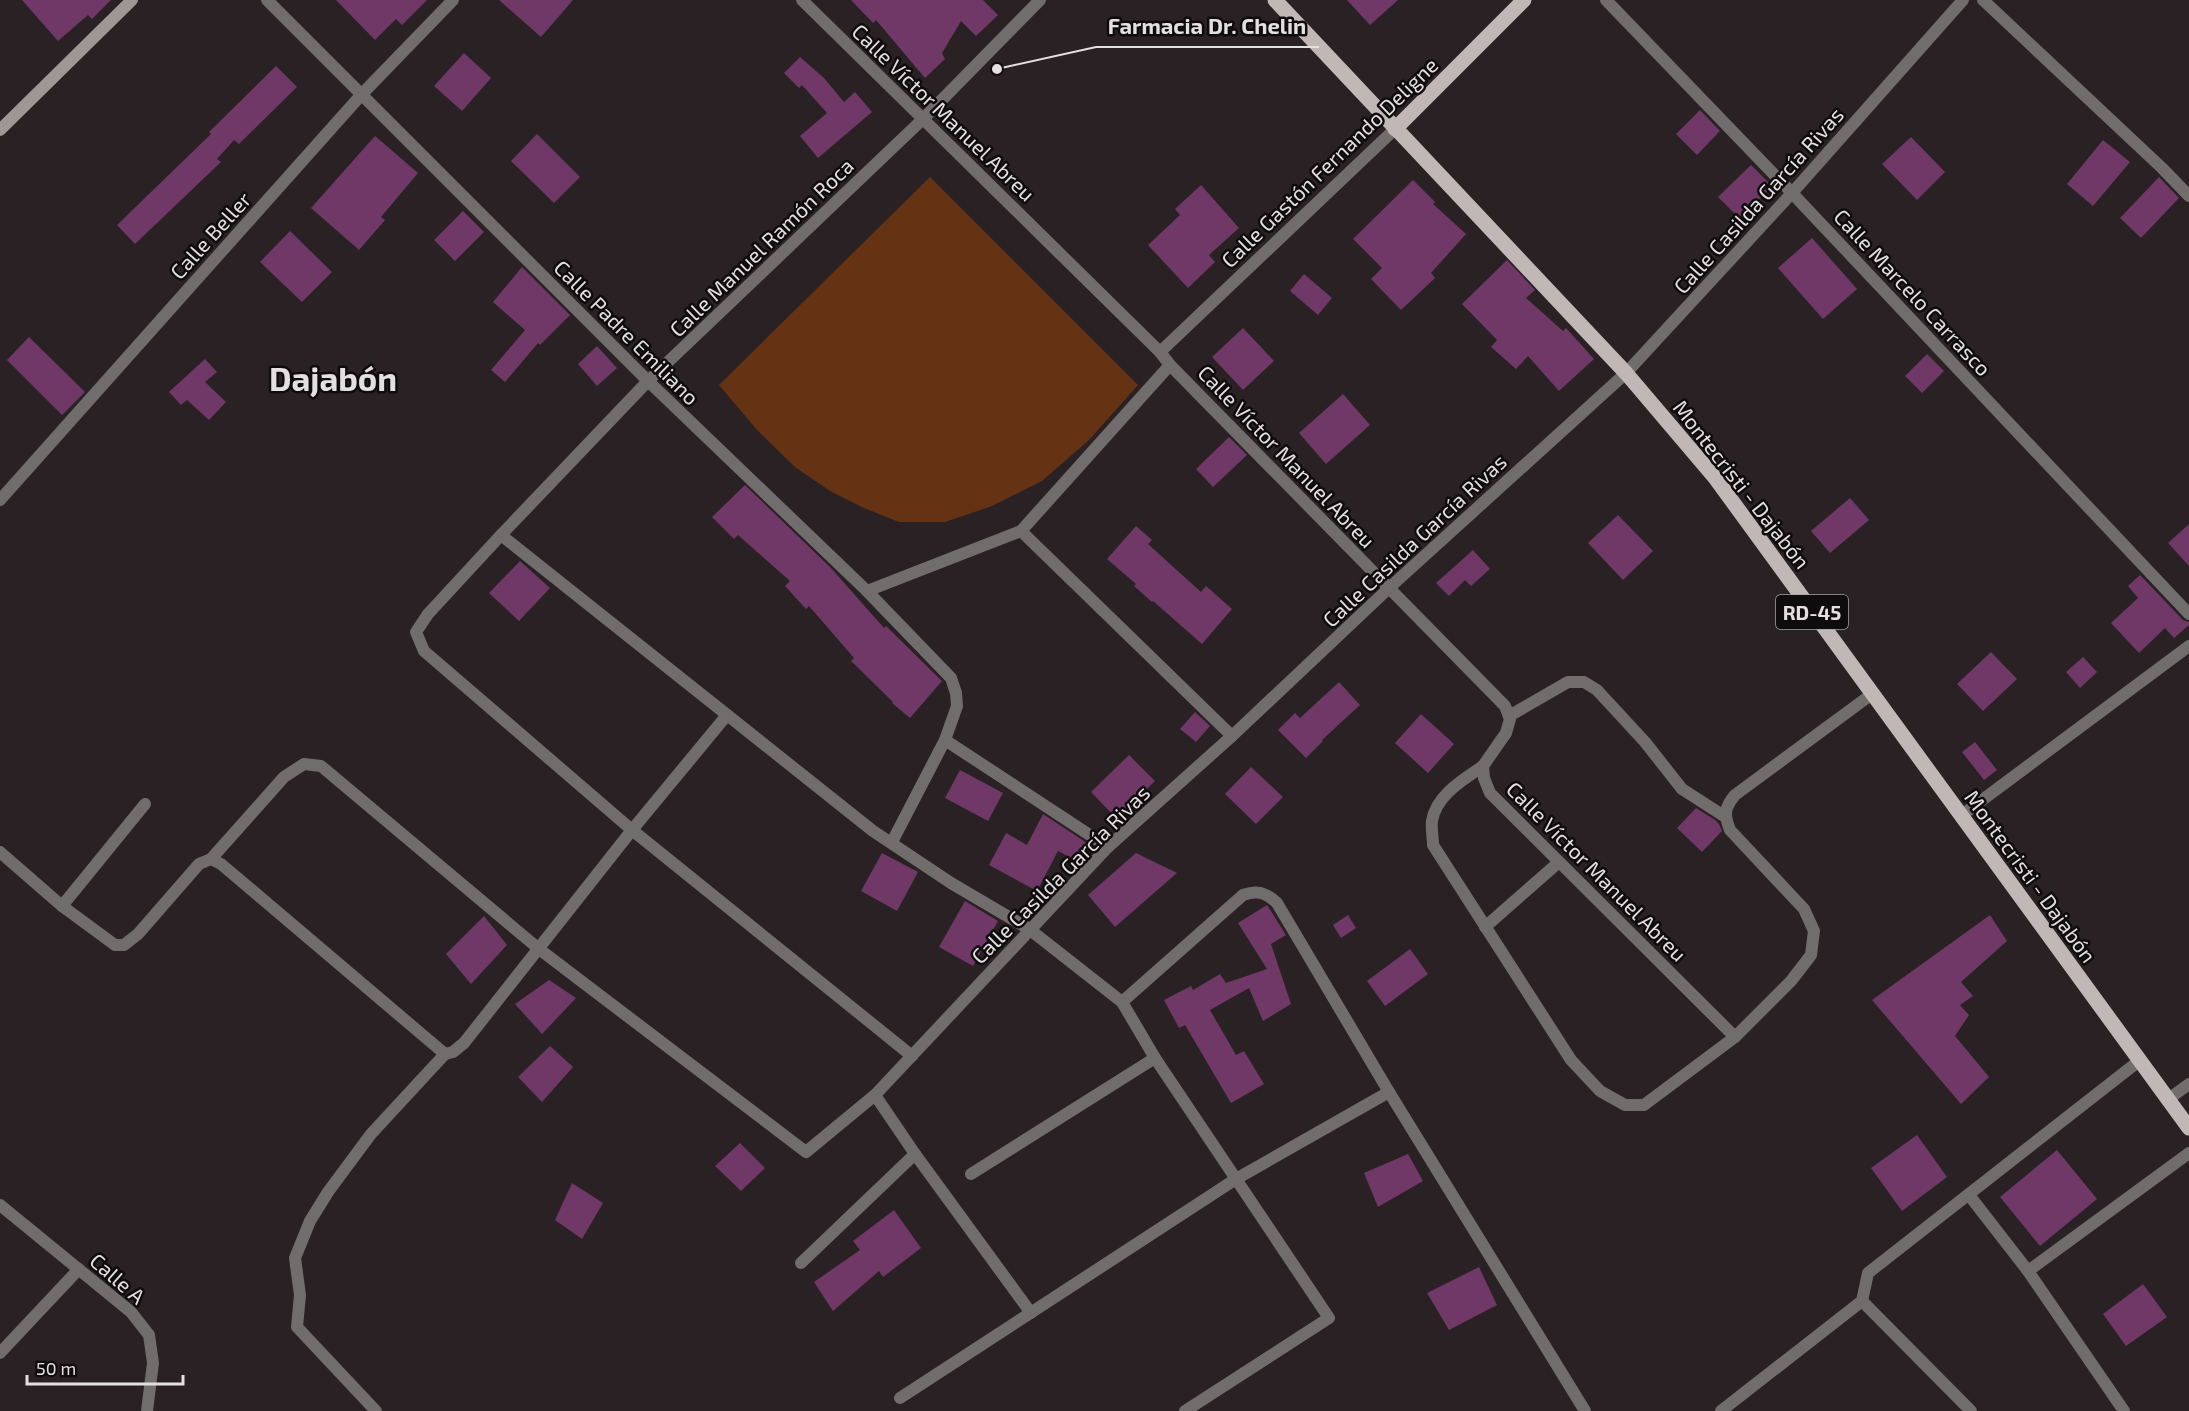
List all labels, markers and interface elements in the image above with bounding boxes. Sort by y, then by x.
callout: Farmacia Dr. Chelin [1096,7,1319,47]
text: Farmacia Dr. Chelin [1108,12,1306,38]
street label: Calle Víctor Manuel Abreu [848,18,1040,206]
street label: Calle Gastón Fernando Deligne [1216,52,1442,272]
street label: Calle Casilda García Rivas [1668,102,1848,298]
street label: Calle Manuel Ramón Roca [664,153,858,341]
street label: Calle Beller [164,186,256,284]
street label: Calle Marcelo Carrasco [1829,203,1997,381]
street label: Calle Padre Emiliano [549,254,705,410]
district label: Dajabón [269,358,397,398]
street label: Calle Víctor Manuel Abreu [1193,360,1381,552]
street label: Montecristi - Dajabón [1668,395,1815,574]
street label: Calle Casilda García Rivas [1317,448,1511,632]
road number: RD-45 [1776,595,1848,629]
street label: Calle Víctor Manuel Abreu [1502,776,1692,966]
street label: Calle Casilda García Rivas [966,780,1154,968]
street label: Montecristi - Dajabón [1959,785,2102,968]
street label: Calle A [85,1247,151,1309]
scale bar [27,1348,183,1386]
text: 50 m [36,1357,76,1379]

